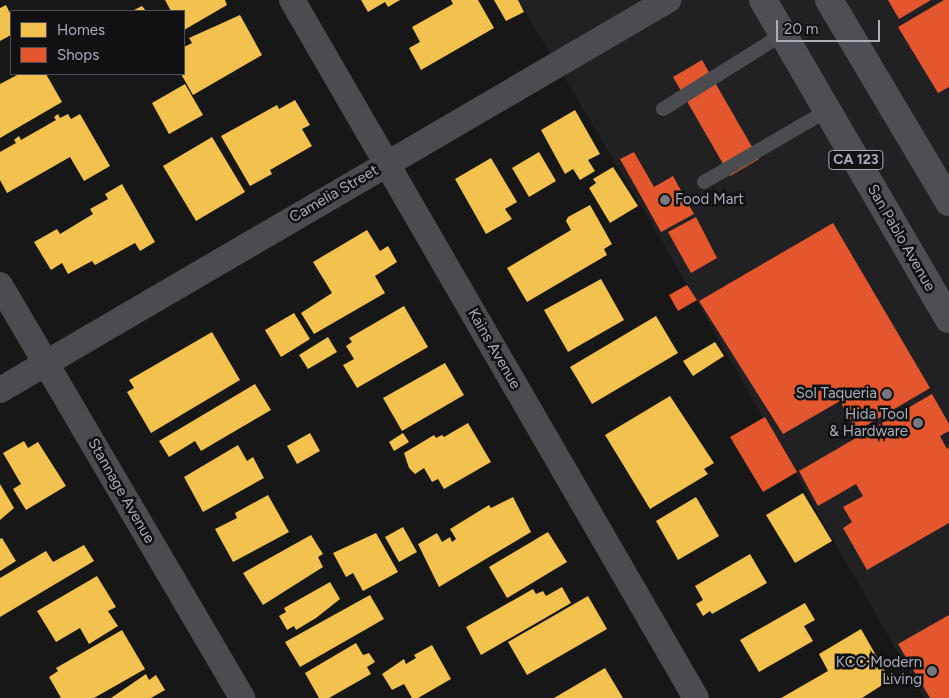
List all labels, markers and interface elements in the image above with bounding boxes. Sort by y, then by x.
legend [10,10,185,75]
scale bar [779,10,883,42]
text: 20 m [784,20,818,38]
text: Homes [57,21,105,39]
text: Shops [57,46,99,64]
road number: CA 123 [827,148,885,172]
street label: Camelia Street [286,161,382,227]
street label: San Pablo Avenue [863,181,939,295]
place label: Food Mart [675,191,744,209]
marker: Food Mart [659,194,671,206]
street label: Kains Avenue [464,306,524,392]
place label: Sol Taqueria [796,385,877,403]
marker: Sol Taqueria [881,388,893,400]
place label: Hida Tool & Hardware [829,405,908,440]
marker: Hida Tool & Hardware [912,417,924,429]
street label: Stannage Avenue [84,435,158,547]
place label: KCC Modern Living [836,653,922,688]
marker: KCC Modern Living [926,665,938,677]

